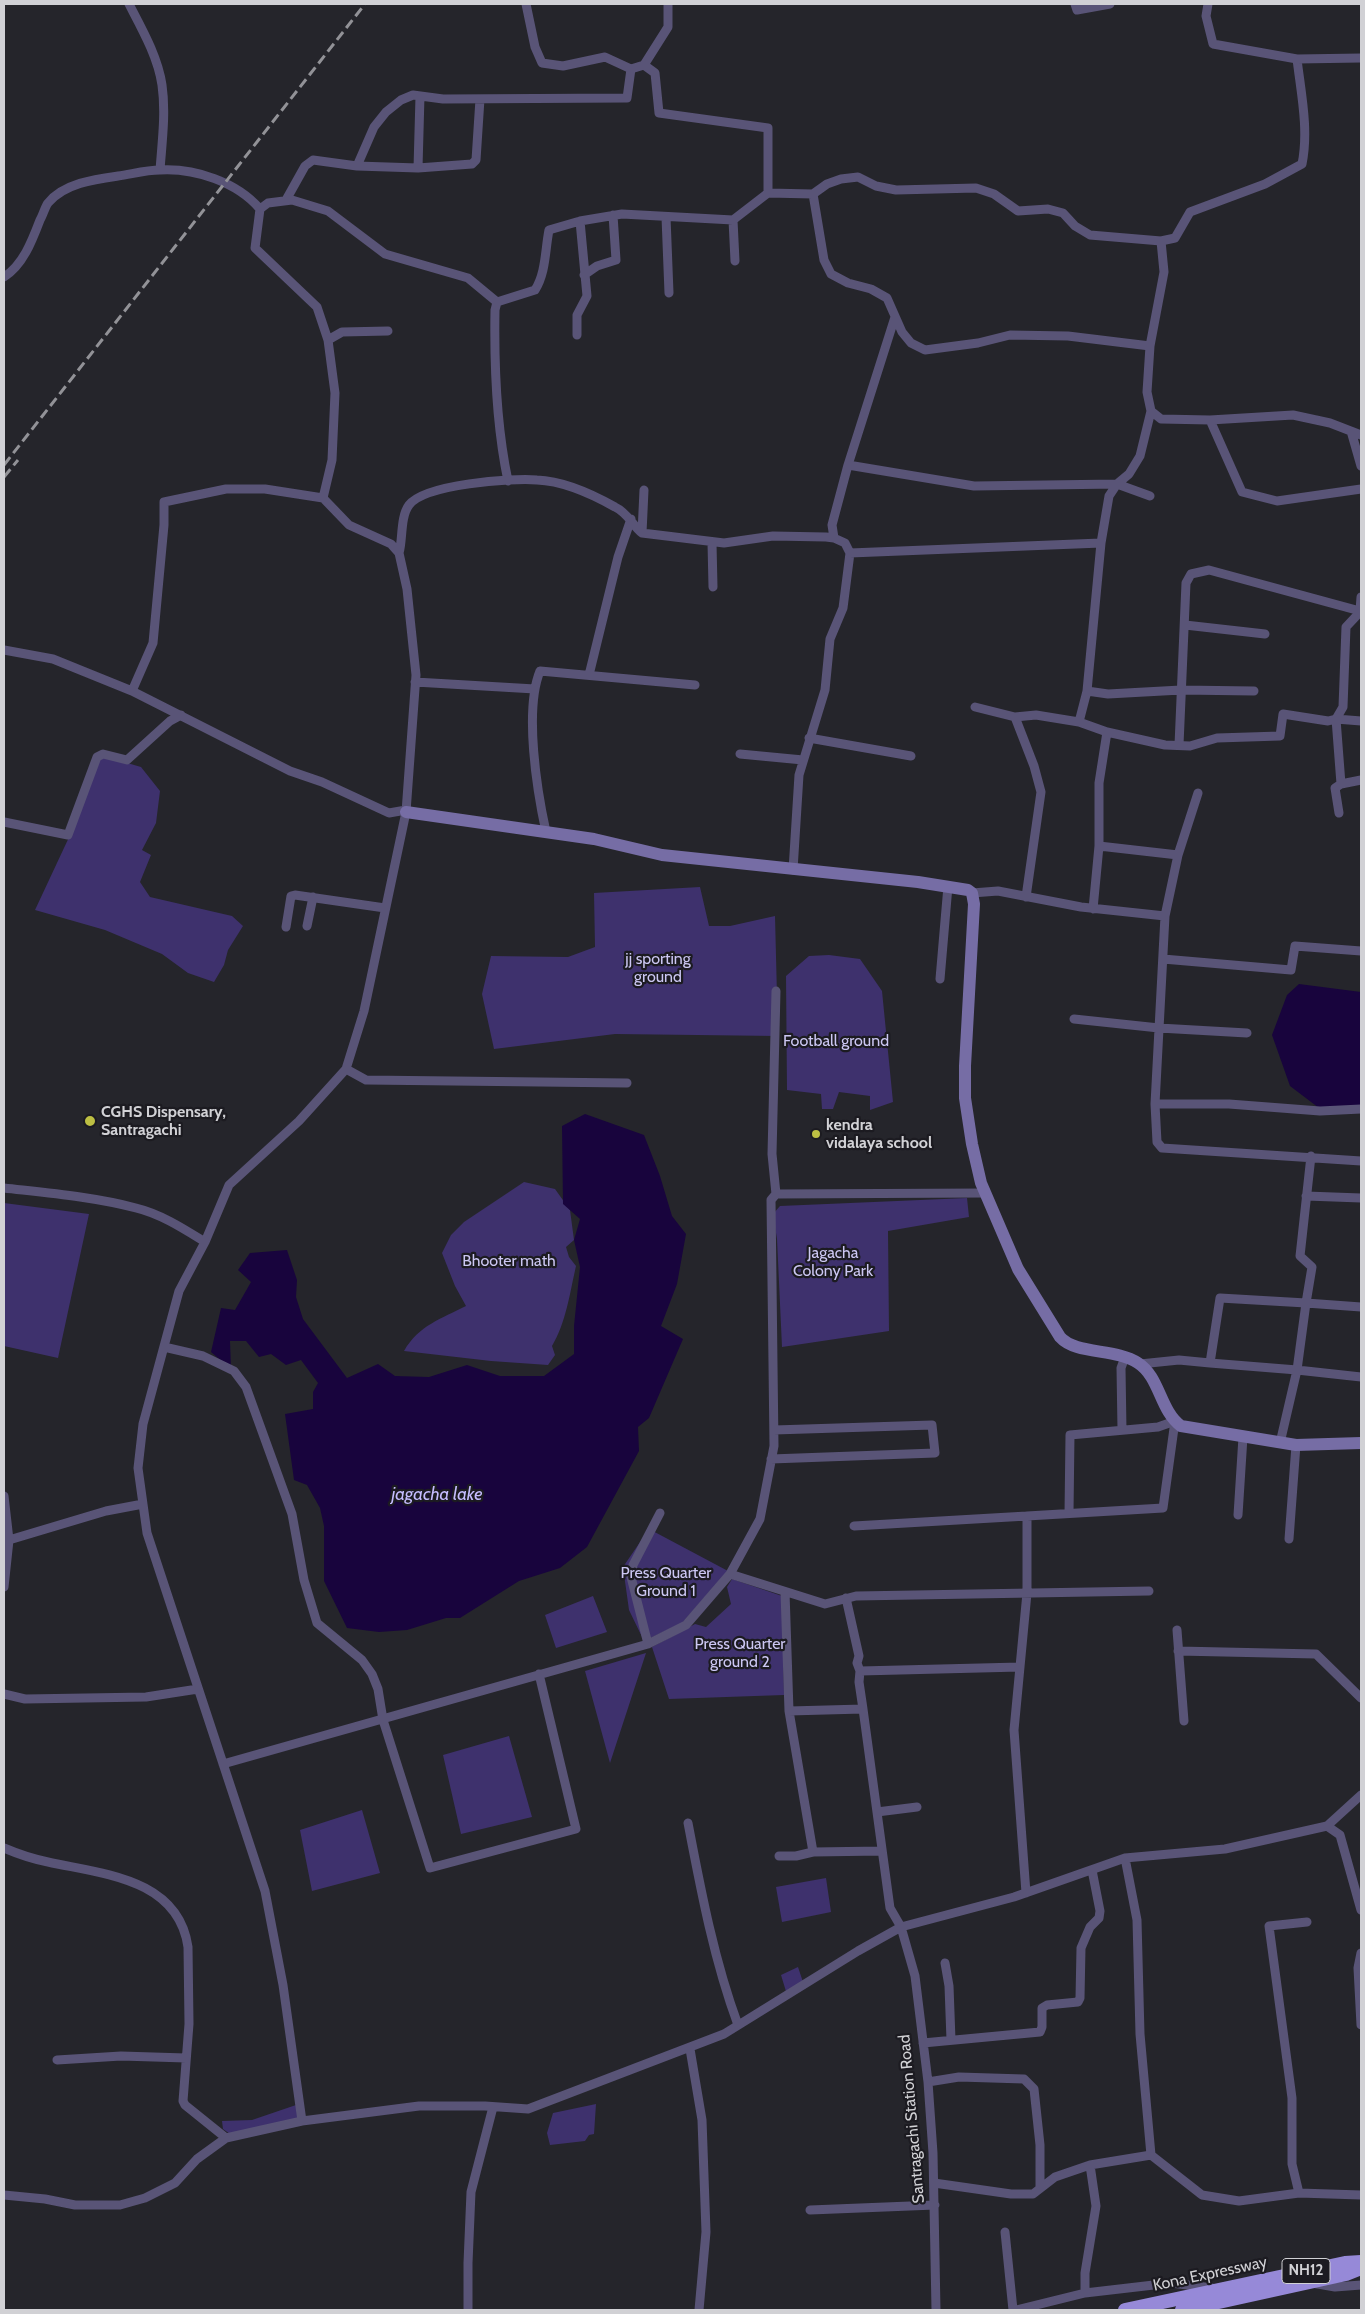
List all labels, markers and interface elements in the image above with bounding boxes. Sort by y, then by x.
park label: jj sporting ground [625,949,691,987]
park label: Football ground [783,1031,889,1051]
place label: CGHS Dispensary, Santragachi [101,1102,226,1140]
marker: CGHS Dispensary, Santragachi [83,1114,97,1128]
place label: kendra vidalaya school [826,1115,932,1153]
marker: kendra vidalaya school [810,1128,822,1140]
park label: Jagacha Colony Park [793,1243,873,1281]
park label: Bhooter math [462,1251,556,1271]
water label: jagacha lake [391,1484,483,1506]
park label: Press Quarter Ground 1 [621,1563,711,1601]
park label: Press Quarter ground 2 [695,1634,785,1672]
street label: Santragachi Station Road [895,2034,929,2204]
street label: Kona Expressway [1151,2253,1269,2295]
road number: NH12 [1282,2258,1330,2284]

